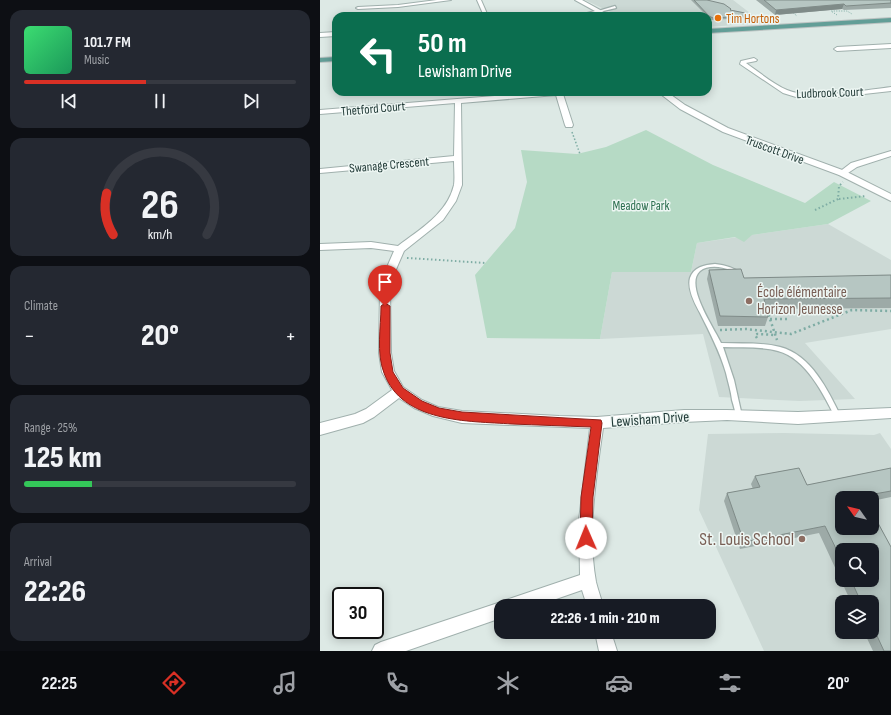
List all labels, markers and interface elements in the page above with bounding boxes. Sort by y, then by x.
place label: Tim Hortons [726,11,780,27]
marker: Tim Hortons [713,13,723,23]
text: 50 m [418,27,467,60]
icon: left [352,28,404,80]
text: 101.7 FM [84,33,131,52]
text: Music [84,52,109,68]
text: Lewisham Drive [418,61,512,82]
street label: Ludbrook Court [796,84,864,102]
icon: previous [58,90,80,112]
icon: pause [149,90,171,112]
icon: next [240,90,262,112]
street label: Thetford Court [340,98,406,120]
street label: Truscott Drive [743,132,806,168]
street label: Swanage Crescent [348,154,430,176]
text: 26 [141,181,179,230]
park label: Meadow Park [612,198,670,214]
text: km/h [148,226,172,243]
pin [368,265,402,306]
icon: arrive [374,271,396,293]
place label: École élémentaire Horizon Jeunesse [757,283,847,319]
marker: École élémentaire Horizon Jeunesse [744,296,754,306]
text: Climate [24,298,58,314]
text: 20° [141,318,179,354]
text: − [24,323,35,350]
text: + [285,323,296,350]
street label: Lewisham Drive [610,407,690,432]
text: Range · 25% [24,420,77,436]
text: 125 km [24,440,102,476]
north arrow [835,491,879,535]
map controls [835,491,879,639]
position arrow [565,517,607,559]
place label: St. Louis School [699,529,794,550]
marker: St. Louis School [797,534,807,544]
button: search [835,543,879,587]
text: Arrival [24,554,52,570]
text: 22:26 [24,574,86,610]
speed limit sign: 30 [332,587,384,639]
button: layers [835,595,879,639]
text: 22:26 · 1 min · 210 m [550,609,660,628]
icon: directions [160,669,188,697]
icon: music [271,669,299,697]
icon: phone [383,669,411,697]
icon: climate [494,669,522,697]
icon: car [605,669,633,697]
icon: filters [716,669,744,697]
text: 22:25 [42,673,77,694]
text: 20° [827,673,849,694]

